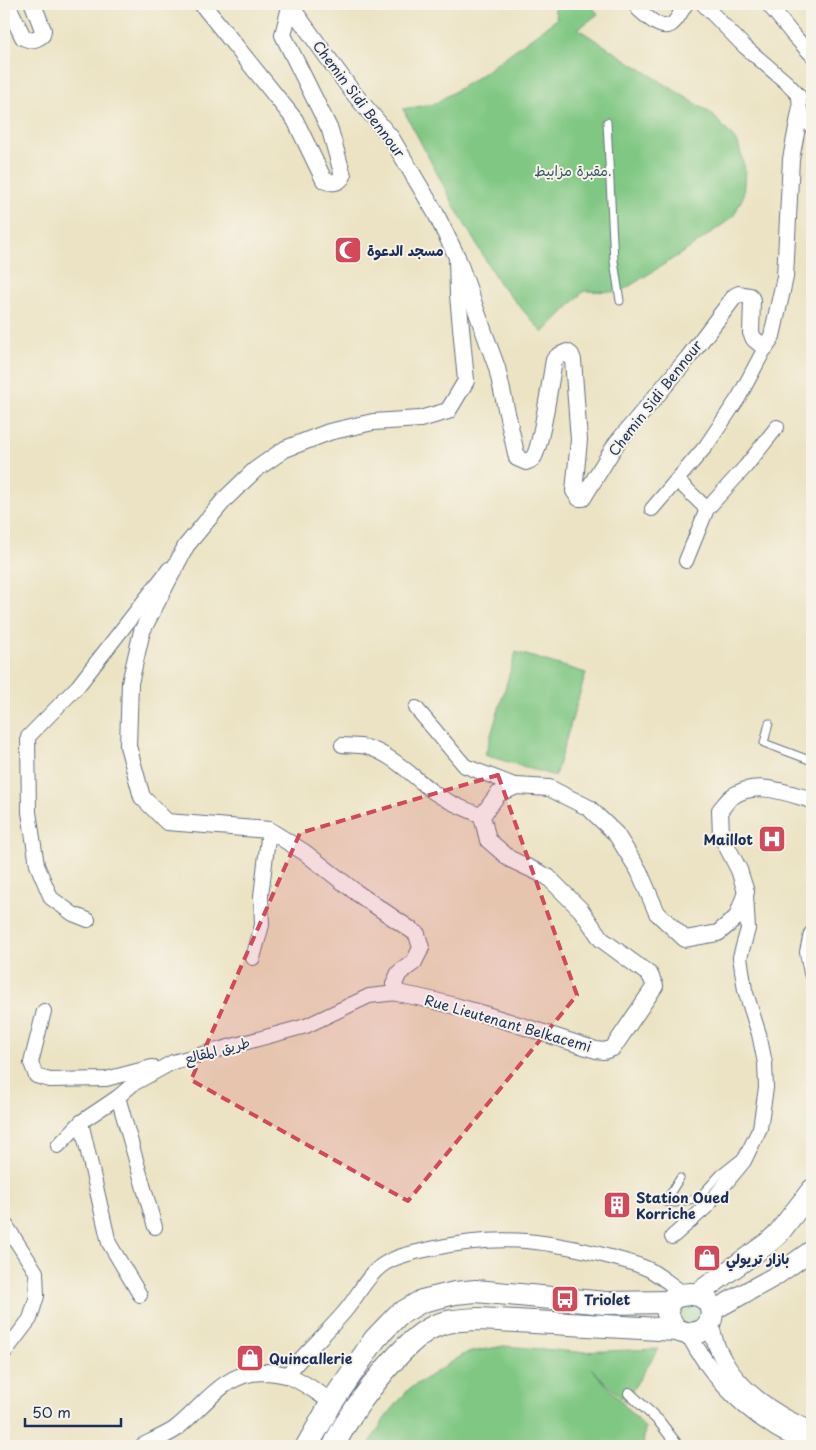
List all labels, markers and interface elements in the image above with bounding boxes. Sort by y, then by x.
street label: Chemin Sidi Bennour [308,36,410,162]
park label: مقبرة مزابيط. [534,160,612,181]
mosque icon: مسجد الدعوة [333,235,363,265]
place label: مسجد الدعوة [367,240,444,261]
street label: Chemin Sidi Bennour [603,335,707,460]
hospital icon: Maillot [757,824,787,854]
place label: Maillot [704,829,753,850]
street label: Rue Lieutenant Belkacemi [422,989,594,1057]
street label: طريق المقالع [182,1031,252,1070]
place label: Station Oued Korriche [636,1187,729,1224]
building icon: Station Oued Korriche [602,1190,632,1220]
shop icon: بازار تريولي [692,1243,722,1273]
place label: بازار تريولي [726,1248,789,1272]
bus stop icon: Triolet [550,1284,580,1314]
place label: Triolet [584,1289,631,1310]
shop icon: Quincallerie [235,1343,265,1373]
place label: Quincallerie [269,1348,353,1369]
scale bar [25,1395,121,1427]
text: 50 m [32,1400,71,1423]

